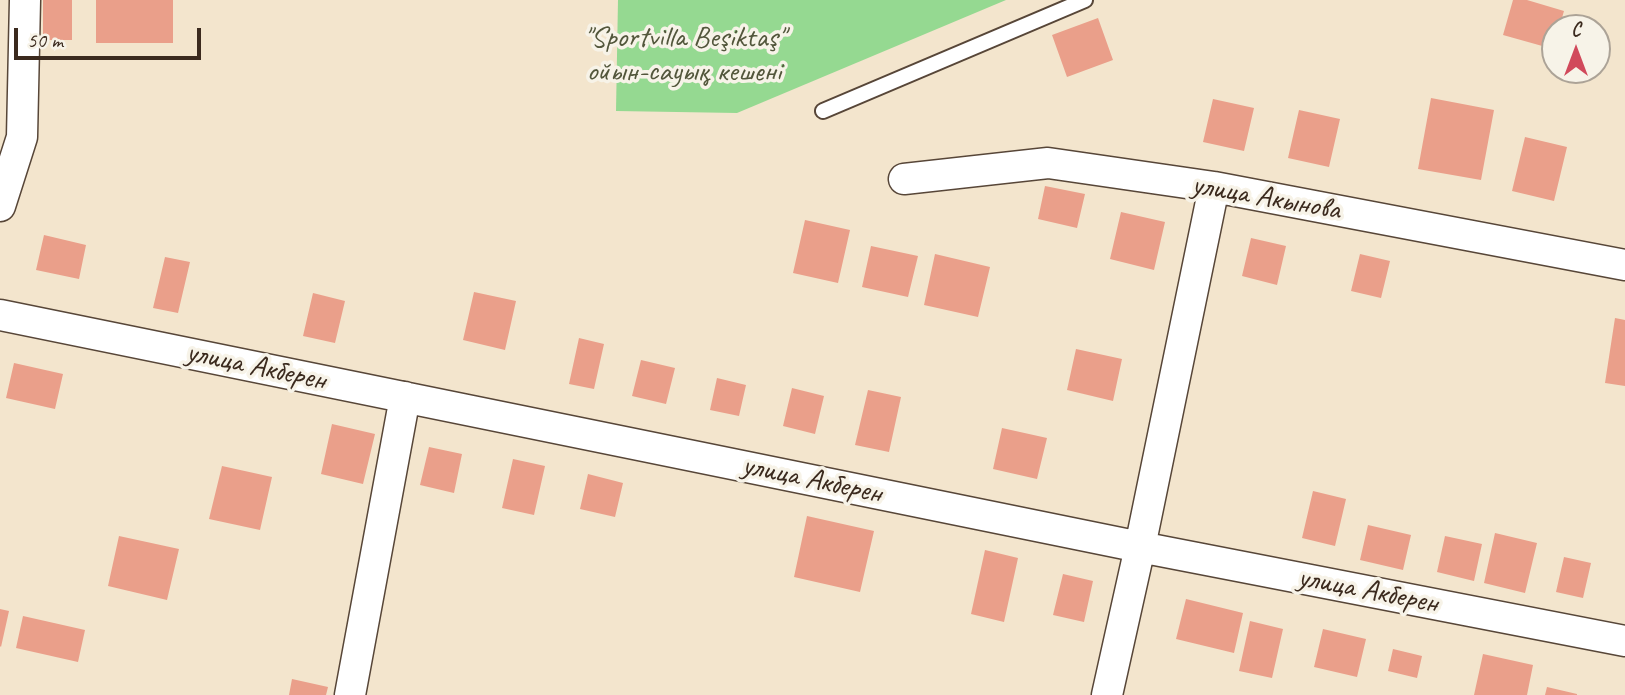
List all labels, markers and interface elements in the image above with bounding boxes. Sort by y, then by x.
scale bar [18,14,205,58]
north arrow [1541,14,1611,84]
text: С [1571,18,1581,42]
park label: "Sportvilla Beşiktaş" ойын-сауық кешені [583,20,785,90]
text: 50 m [27,27,63,53]
street label: улица Акынова [1189,167,1343,229]
street label: улица Акберен [183,335,329,399]
street label: улица Акберен [739,448,885,512]
street label: улица Акберен [1295,560,1441,622]

